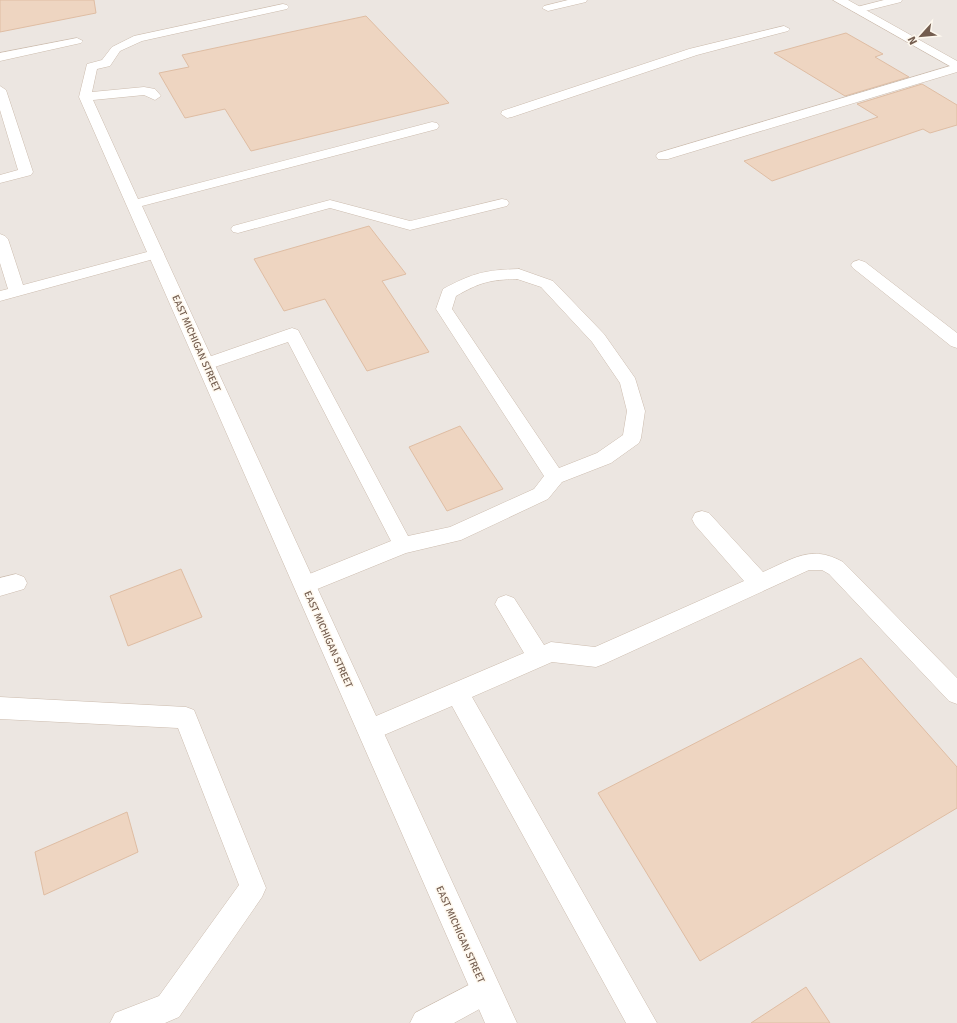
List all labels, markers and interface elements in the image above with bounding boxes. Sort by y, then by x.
north arrow [901,16,941,56]
text: N [905,34,920,47]
street label: EAST MICHIGAN STREET [169,293,223,394]
street label: EAST MICHIGAN STREET [301,589,355,690]
street label: EAST MICHIGAN STREET [433,884,487,985]

